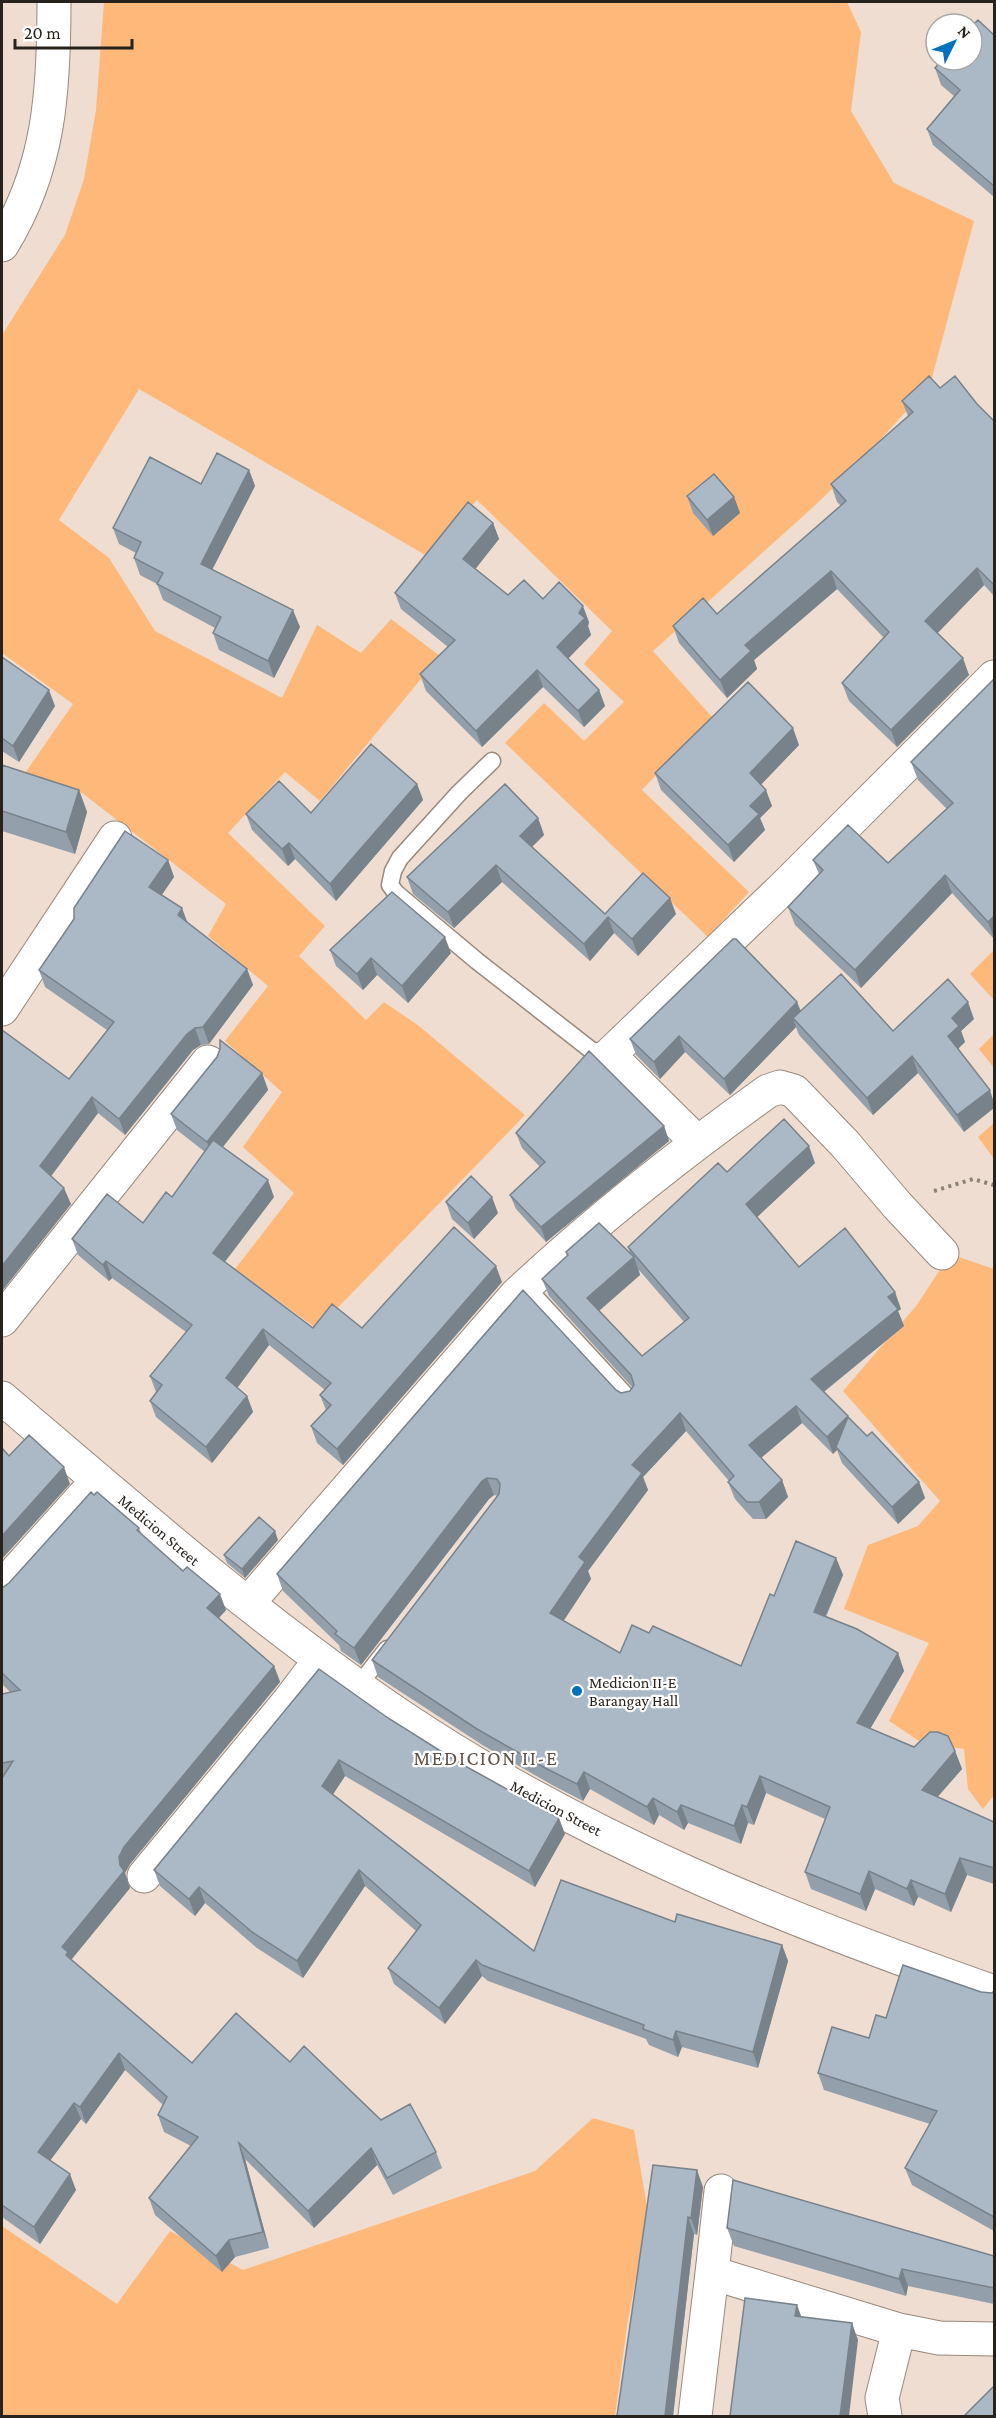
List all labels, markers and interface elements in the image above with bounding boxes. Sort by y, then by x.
scale bar [15,12,132,50]
north arrow [924,12,984,72]
text: N [955,22,975,42]
text: 20 m [24,23,61,43]
street label: Medicion Street [115,1491,204,1569]
place label: Medicion II-E Barangay Hall [589,1674,678,1710]
marker: Medicion II-E Barangay Hall [570,1684,584,1698]
district label: MEDICION II-E [414,1747,558,1769]
street label: Medicion Street [508,1777,605,1839]

